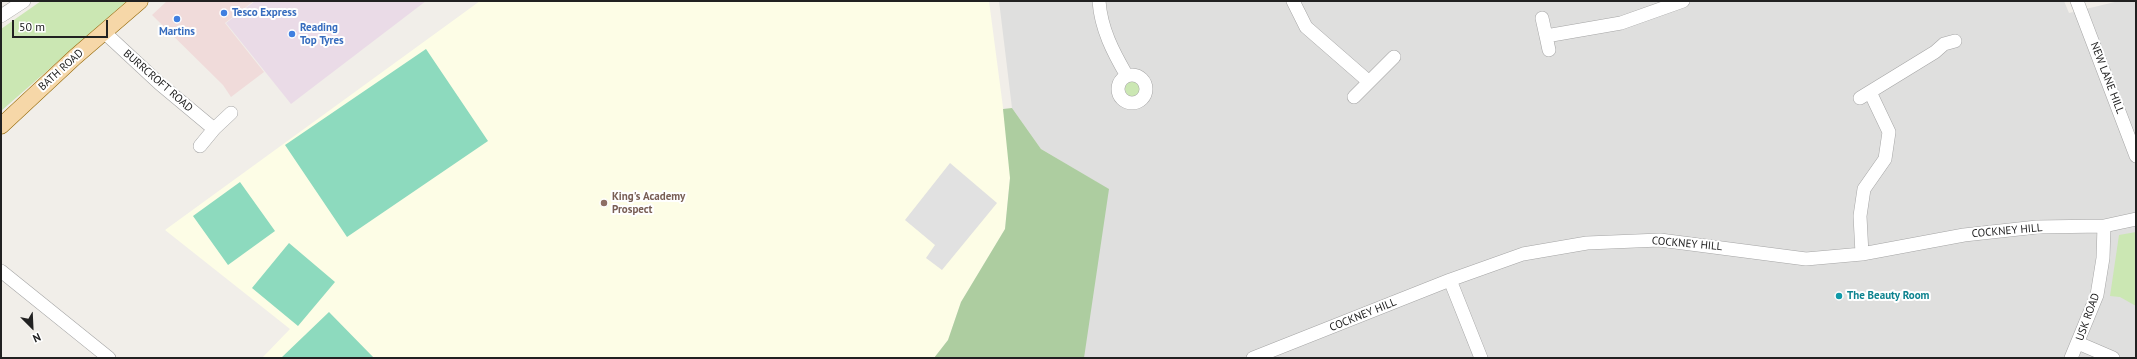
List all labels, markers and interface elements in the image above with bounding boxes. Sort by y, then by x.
place label: Tesco Express [232,6,297,20]
marker: Tesco Express [219,8,229,18]
scale bar [14,12,110,38]
marker: Martins [172,14,182,24]
text: 50 m [19,19,45,34]
place label: Reading Top Tyres [300,21,344,47]
place label: Martins [159,25,195,39]
marker: Reading Top Tyres [287,29,297,39]
street label: NEW LANE HILL [2087,40,2127,116]
street label: BATH ROAD [36,47,86,93]
street label: BURRCROFT ROAD [121,47,195,115]
place label: King's Academy Prospect [612,190,685,216]
marker: King's Academy Prospect [599,198,609,208]
street label: COCKNEY HILL [1971,221,2043,241]
street label: COCKNEY HILL [1651,234,1723,254]
place label: The Beauty Room [1847,289,1929,303]
marker: The Beauty Room [1834,291,1844,301]
street label: USK ROAD [2073,291,2103,343]
street label: COCKNEY HILL [1328,296,1398,334]
north arrow [12,307,52,347]
text: N [31,330,43,346]

